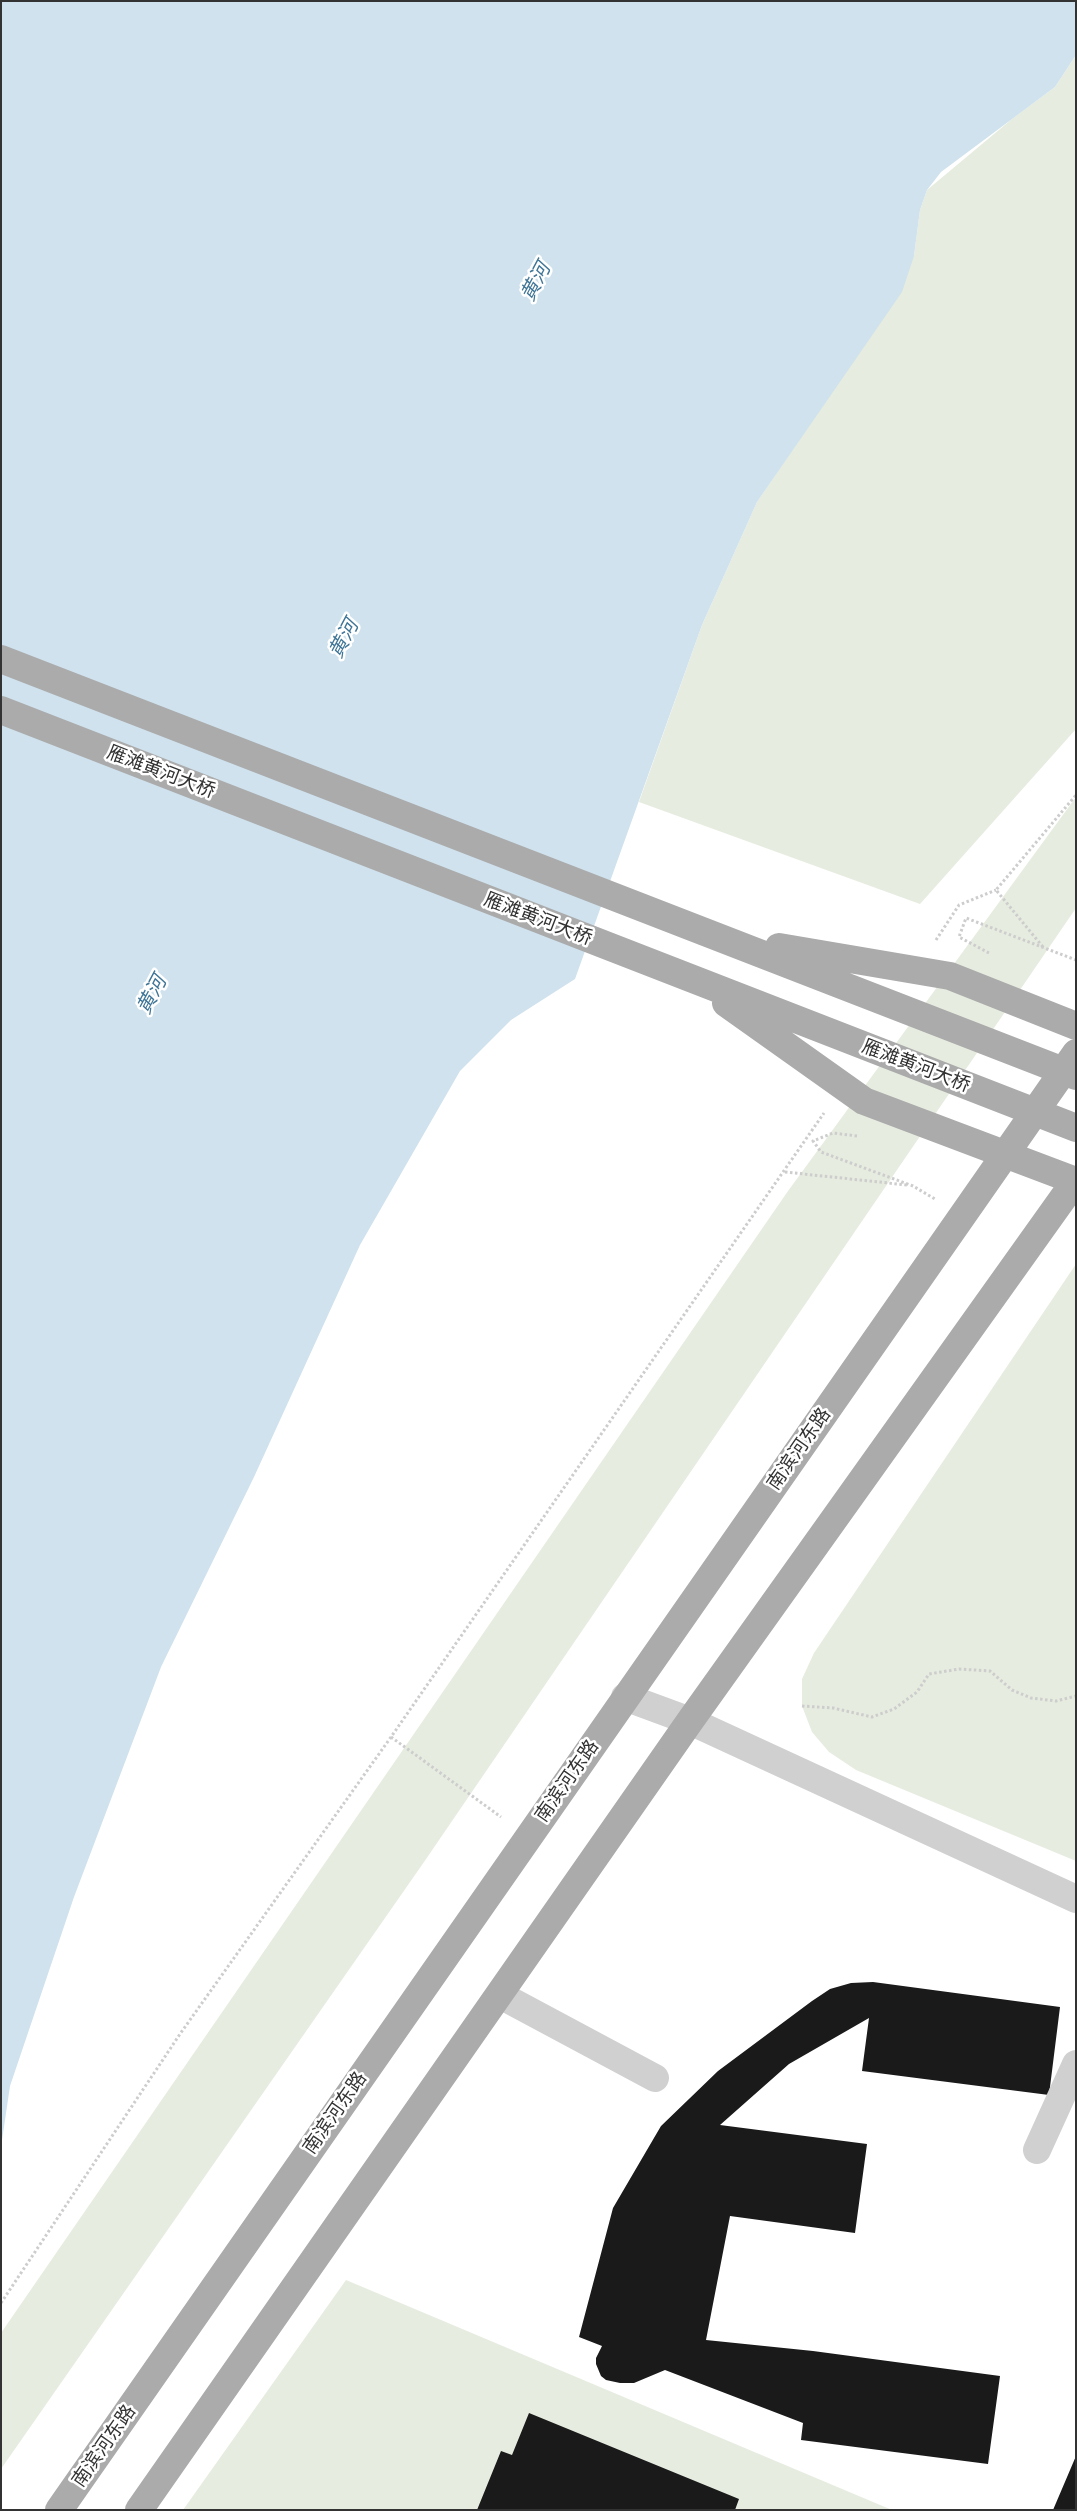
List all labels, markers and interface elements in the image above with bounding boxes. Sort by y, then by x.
water label: 黄河 [516,259,556,305]
water label: 黄河 [324,616,364,662]
street label: 雁滩黄河大桥 [104,741,218,803]
street label: 雁滩黄河大桥 [481,888,595,950]
water label: 黄河 [132,972,172,1018]
street label: 雁滩黄河大桥 [859,1035,973,1097]
street label: 南滨河东路 [762,1404,836,1494]
street label: 南滨河东路 [530,1736,604,1826]
street label: 南滨河东路 [298,2068,372,2158]
street label: 南滨河东路 [67,2401,141,2491]

